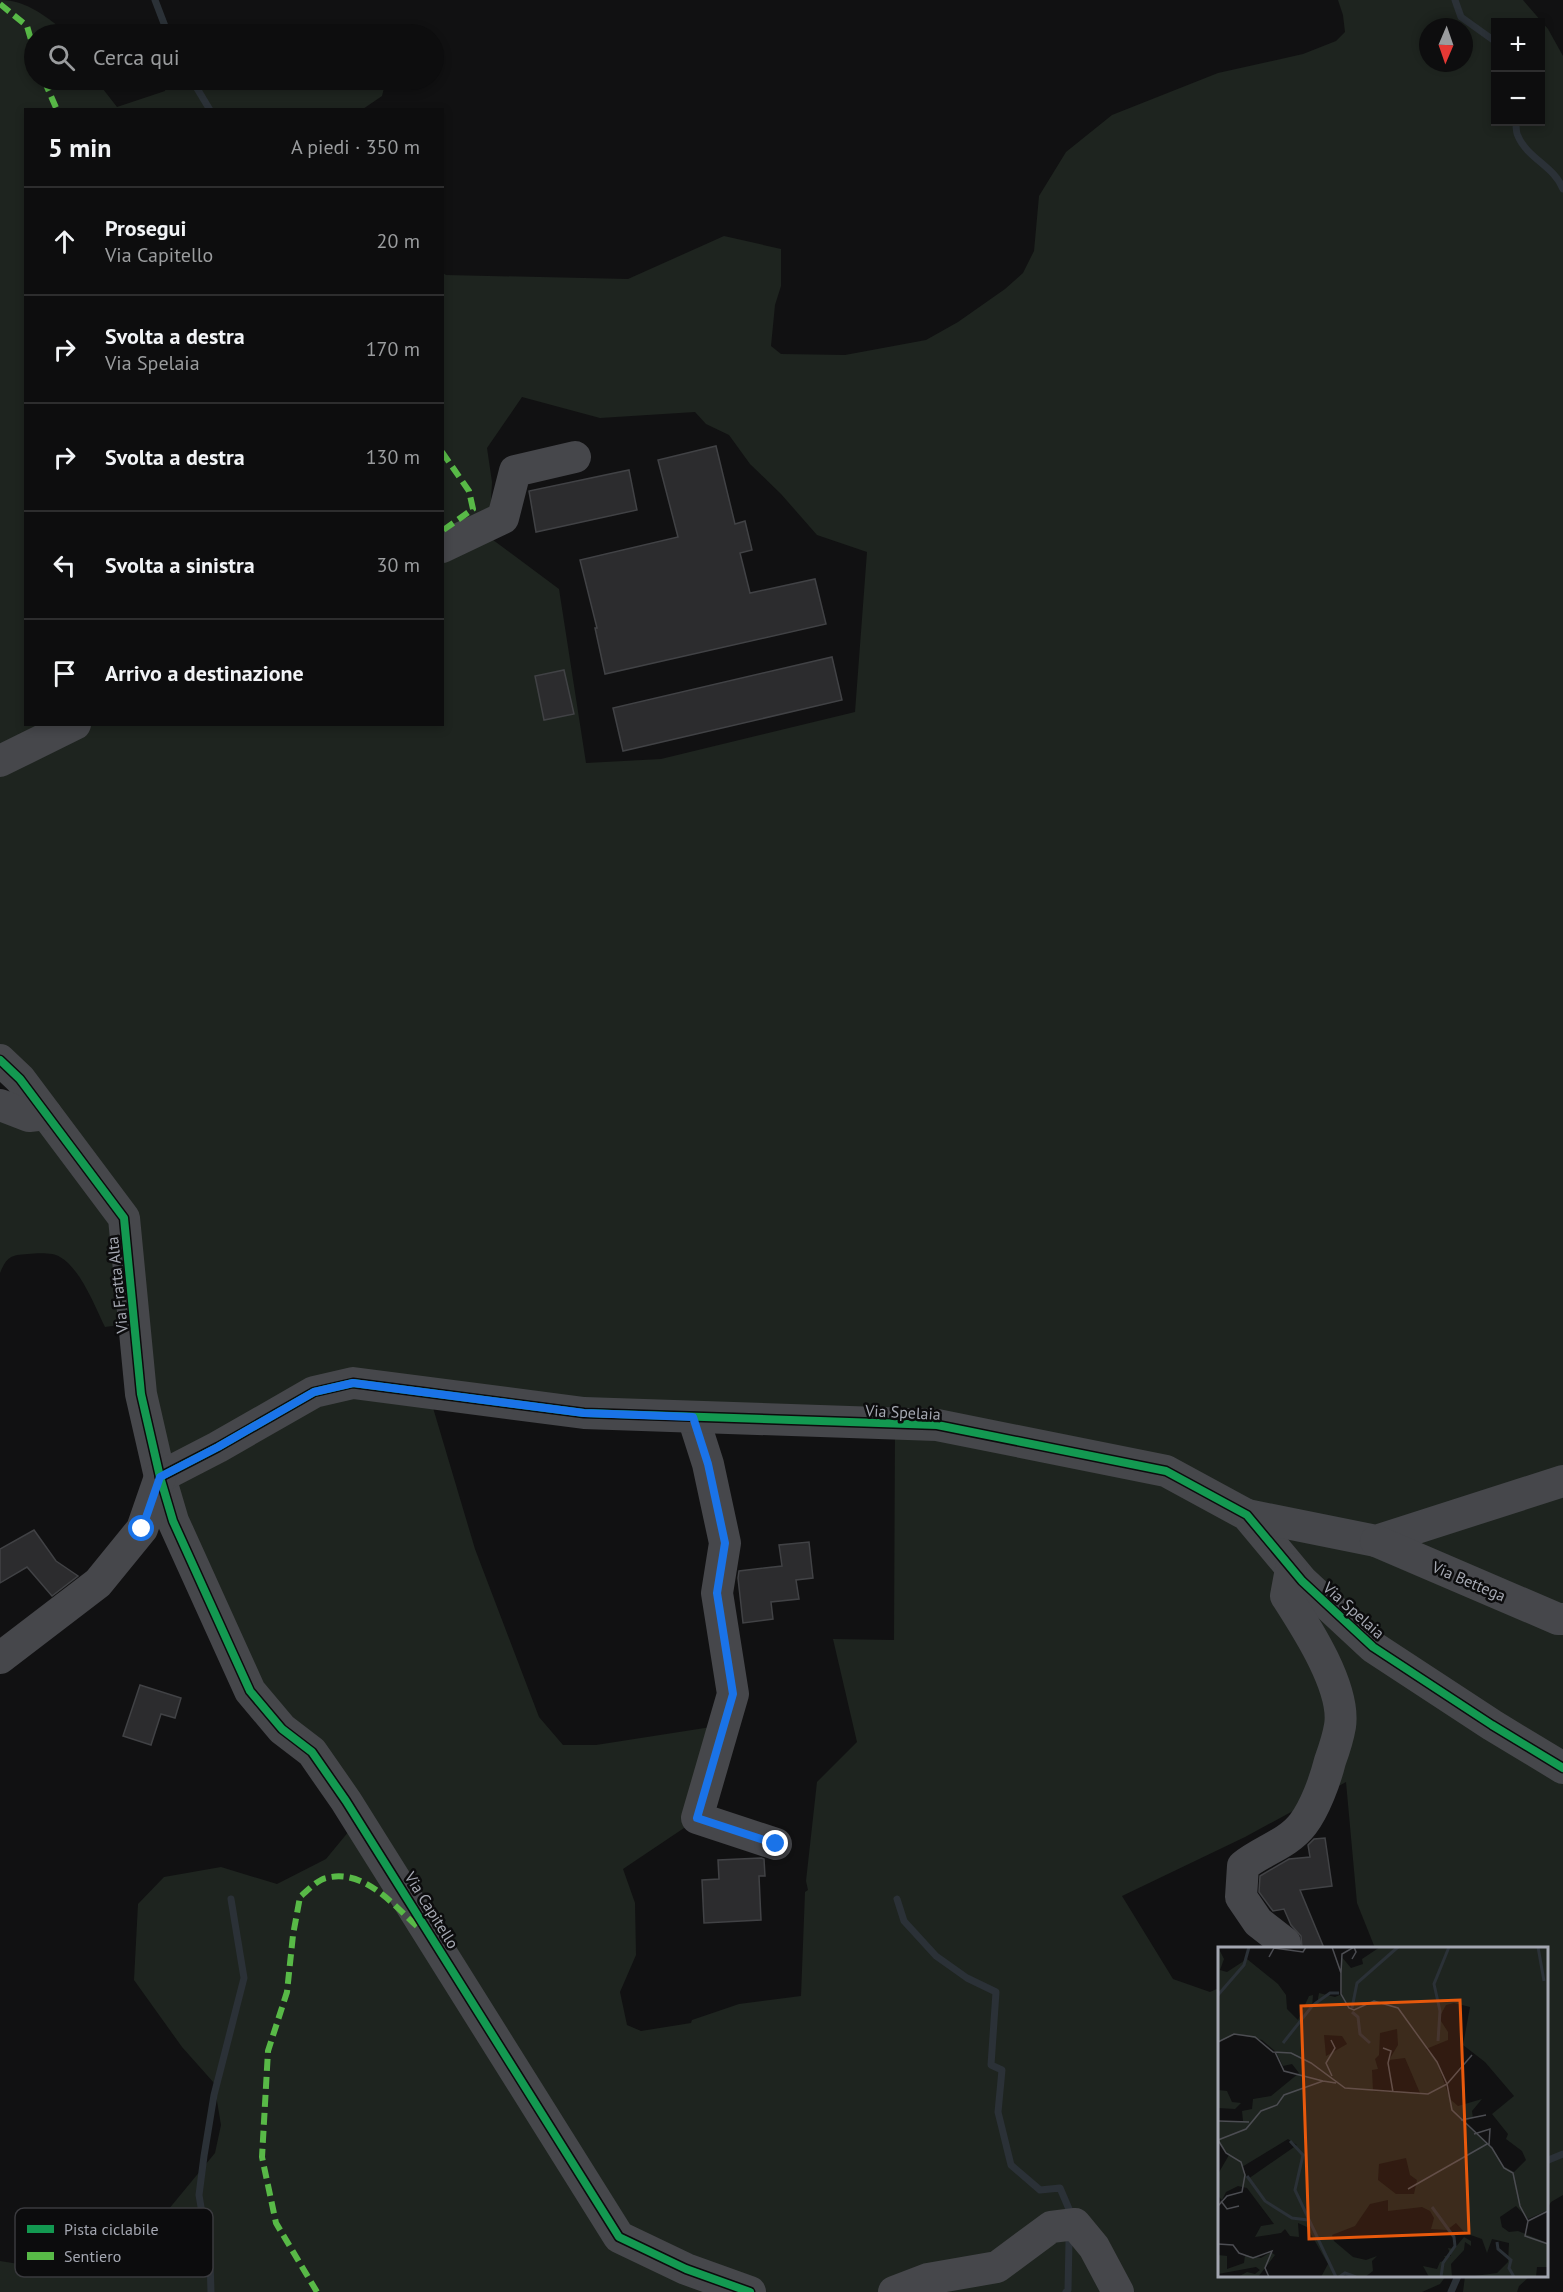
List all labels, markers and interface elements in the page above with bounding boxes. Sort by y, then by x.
north arrow [1419,18,1473,72]
map controls [1491,18,1545,126]
button: + [1491,18,1545,72]
search box [24,24,444,90]
icon: search [45,41,78,74]
text: Cerca qui [93,43,180,71]
button: − [1491,72,1545,126]
text: 5 min [48,131,111,164]
text: A piedi · 350 m [291,134,420,160]
text: Prosegui [105,214,186,242]
icon: ahead [48,225,81,258]
text: 20 m [377,228,420,254]
text: Via Capitello [105,242,213,268]
text: Svolta a destra [105,322,245,350]
icon: right [48,333,81,366]
text: 170 m [366,336,420,362]
text: Via Spelaia [105,350,200,376]
icon: right [48,441,81,474]
text: Svolta a destra [105,443,245,471]
text: 130 m [366,444,420,470]
icon: left [48,549,81,582]
text: Svolta a sinistra [105,551,255,579]
text: 30 m [377,552,420,578]
icon: arrive [48,657,81,690]
text: Arrivo a destinazione [105,659,304,687]
street label: Via Fratta Alta [102,1236,132,1335]
street label: Via Spelaia [864,1400,941,1424]
route start [128,1515,154,1541]
street label: Via Bettega [1428,1556,1509,1605]
street label: Via Spelaia [1318,1577,1389,1643]
route end [762,1830,788,1856]
street label: Via Capitello [400,1867,463,1952]
inset map [1218,1947,1548,2277]
legend [15,2208,213,2277]
text: Pista ciclabile [64,2219,159,2239]
text: Sentiero [64,2246,121,2266]

